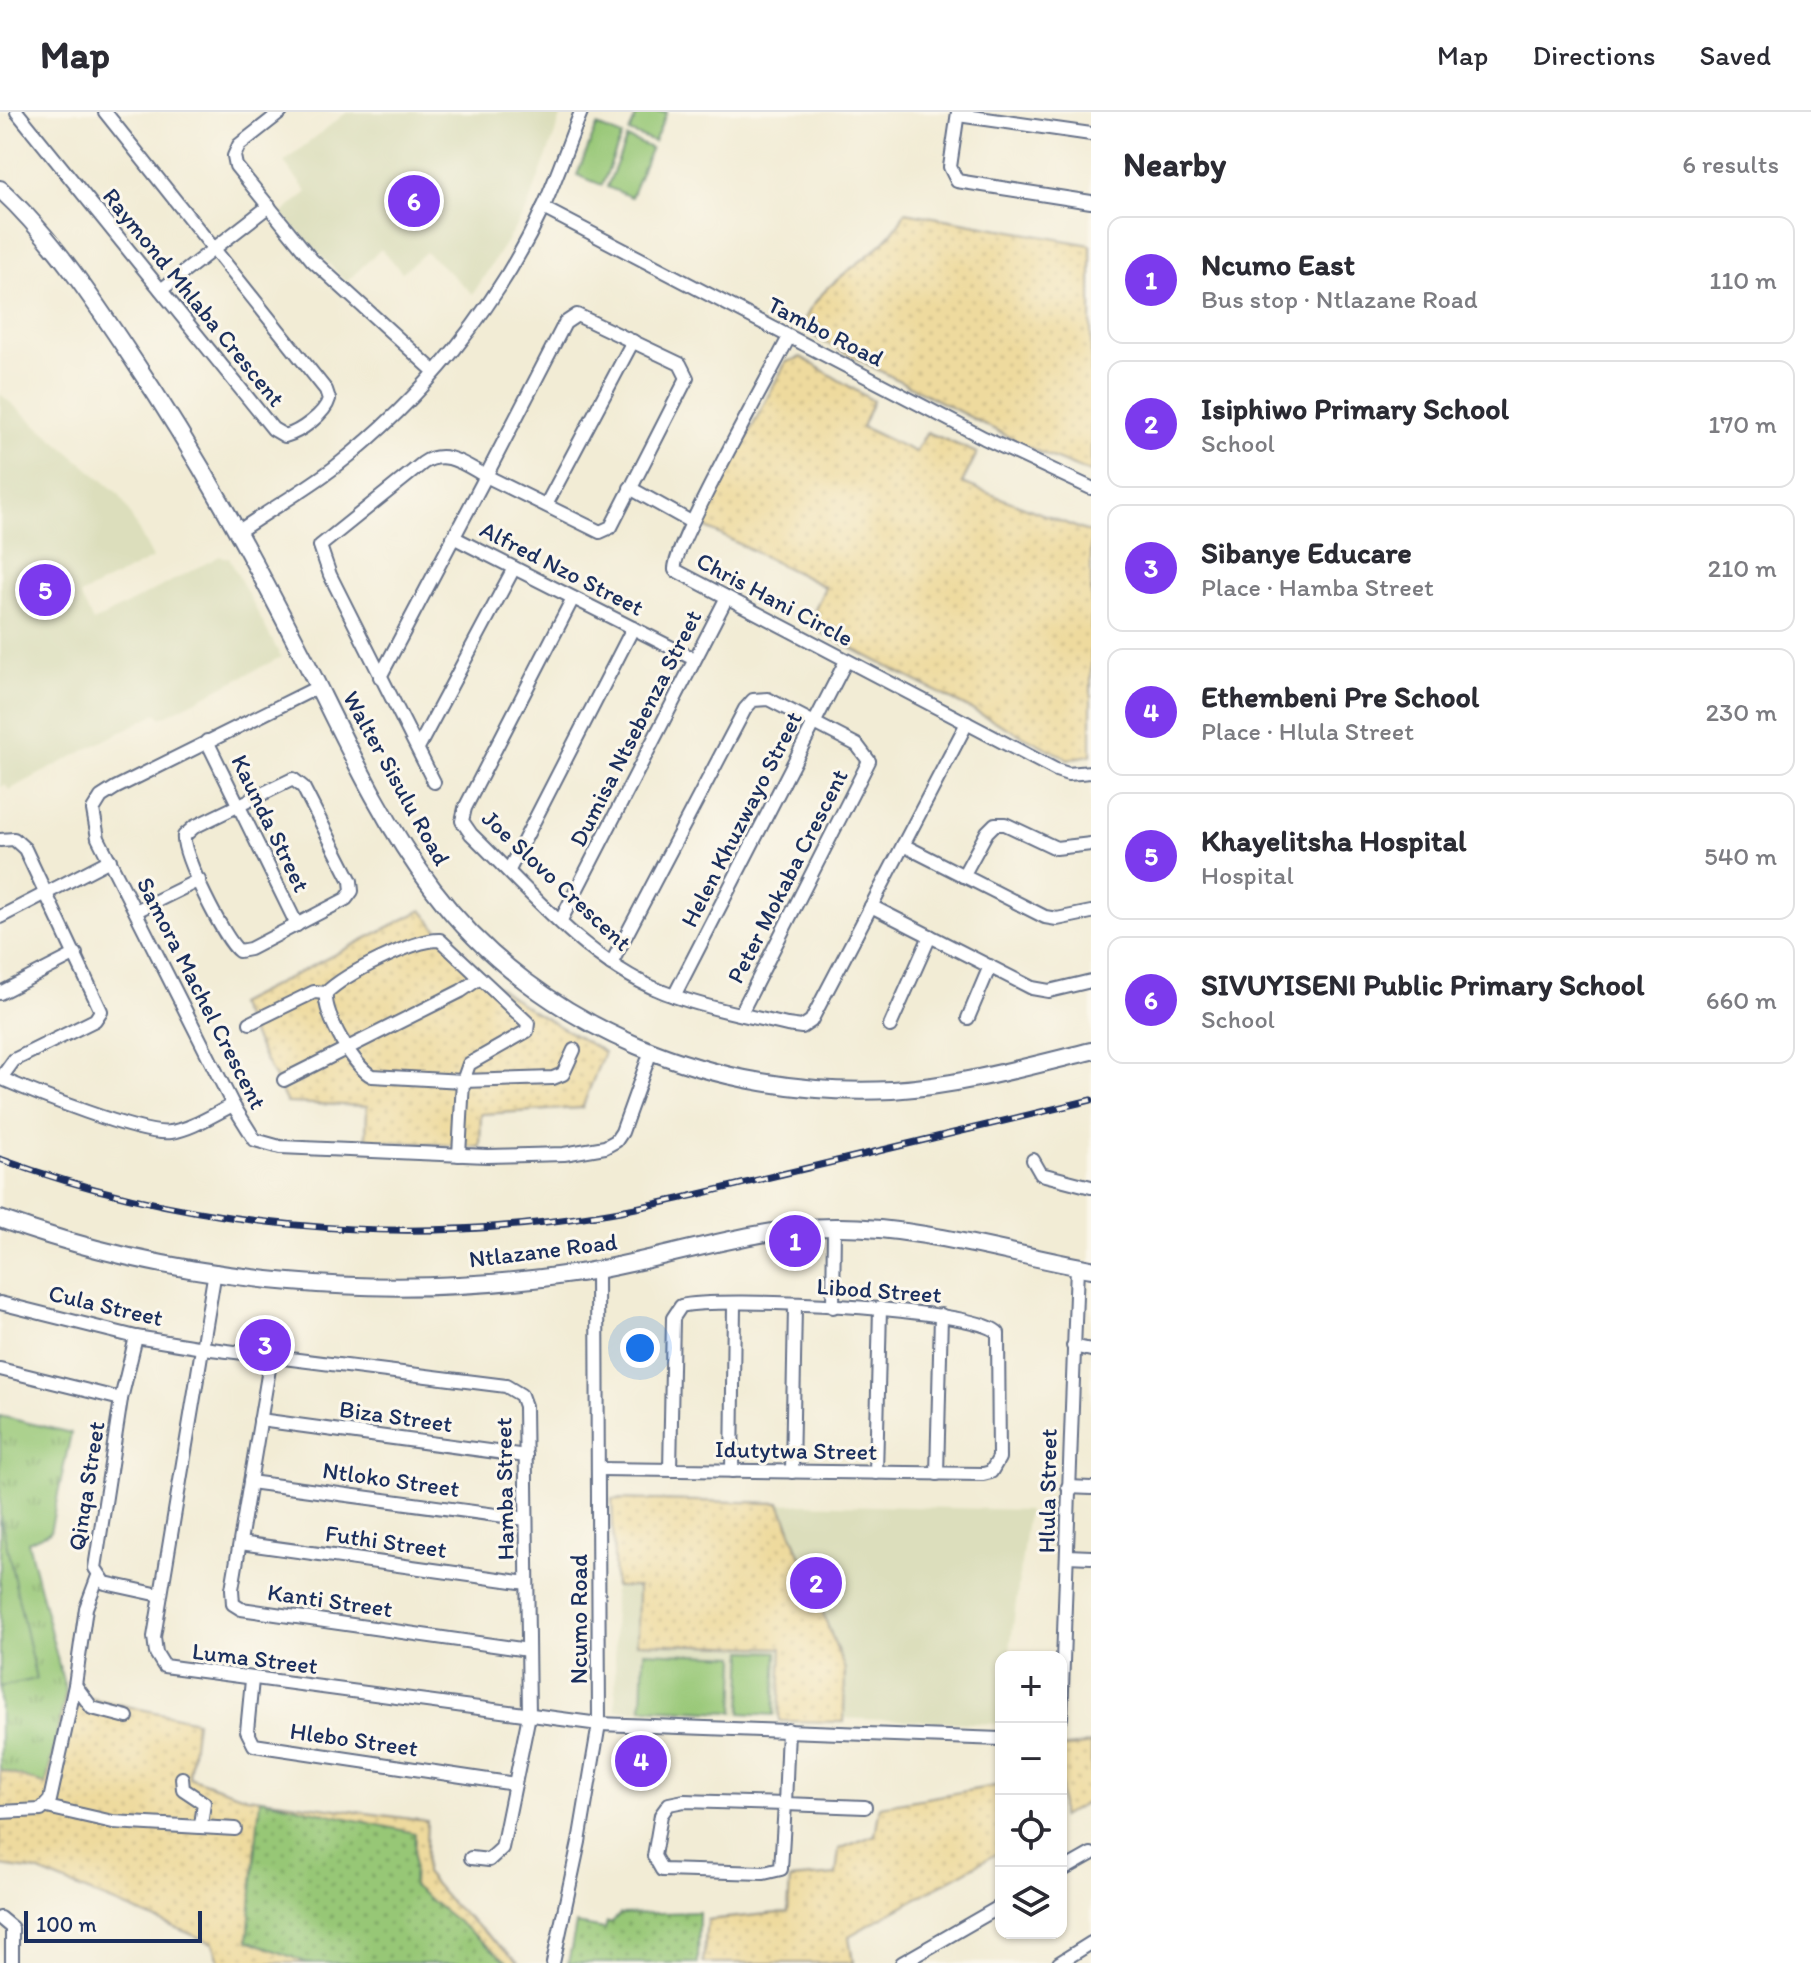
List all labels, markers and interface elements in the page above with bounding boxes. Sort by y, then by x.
text: Map [40,32,110,78]
text: Map [1437,38,1488,72]
text: Directions [1532,38,1656,72]
text: Saved [1700,38,1771,72]
text: Nearby [1123,144,1226,185]
text: 6 results [1682,148,1779,180]
pin: 6 [388,171,440,231]
street label: Raymond Mhlaba Crescent [97,182,291,412]
text: Ncumo East [1201,246,1355,283]
text: 1 [1145,264,1157,296]
text: 110 m [1709,264,1777,296]
text: Bus stop · Ntlazane Road [1201,283,1478,315]
street label: Tambo Road [763,289,889,373]
text: Isiphiwo Primary School [1201,390,1509,427]
text: 2 [1144,408,1158,440]
text: 170 m [1708,408,1777,440]
text: School [1201,427,1275,459]
street label: Alfred Nzo Street [475,514,649,622]
text: Sibanye Educare [1201,534,1412,571]
street label: Chris Hani Circle [692,546,858,652]
text: 3 [1144,552,1158,584]
text: 210 m [1708,552,1777,584]
pin: 5 [19,560,71,620]
text: Place · Hamba Street [1201,571,1434,603]
street label: Dumisa Ntsebenza Street [563,605,707,851]
text: Ethembeni Pre School [1201,678,1479,715]
street label: Walter Sisulu Road [337,686,457,870]
text: 4 [1143,696,1159,728]
text: 230 m [1705,696,1777,728]
street label: Helen Khuzwayo Street [674,706,808,932]
text: Place · Hlula Street [1201,715,1414,747]
street label: Kaunda Street [225,750,317,896]
street label: Peter Mokaba Crescent [720,764,854,988]
street label: Joe Slovo Crescent [476,803,638,957]
text: Khayelitsha Hospital [1201,822,1467,859]
text: 5 [1144,840,1158,872]
text: 540 m [1704,840,1777,872]
text: Hospital [1201,859,1294,891]
street label: Samora Machel Crescent [131,872,273,1114]
text: SIVUYISENI Public Primary School [1201,966,1645,1003]
text: 6 [1144,984,1158,1016]
text: 660 m [1706,984,1777,1016]
text: School [1201,1003,1275,1035]
pin: 1 [769,1211,821,1271]
street label: Ntlazane Road [467,1226,619,1273]
street label: Libod Street [816,1271,942,1309]
street label: Cula Street [46,1278,166,1332]
pin: 3 [239,1315,291,1375]
your location [620,1328,660,1368]
street label: Biza Street [338,1394,454,1438]
street label: Hamba Street [488,1417,520,1561]
street label: Qinqa Street [61,1419,111,1553]
street label: Hlula Street [1031,1428,1063,1554]
street label: Idutytwa Street [715,1434,877,1466]
street label: Ntloko Street [321,1455,461,1503]
street label: Futhi Street [323,1518,449,1564]
pin: 2 [790,1553,842,1613]
street label: Ncumo Road [564,1554,593,1684]
street label: Kanti Street [266,1577,394,1623]
street label: Luma Street [190,1636,320,1680]
map controls [995,1651,1067,1939]
button: + [995,1651,1067,1723]
street label: Hlebo Street [288,1716,420,1762]
button: − [995,1723,1067,1795]
pin: 4 [615,1731,667,1791]
button: locate [995,1795,1067,1867]
button: layers [995,1867,1067,1939]
scale bar [24,1907,202,1943]
text: 100 m [36,1911,97,1938]

